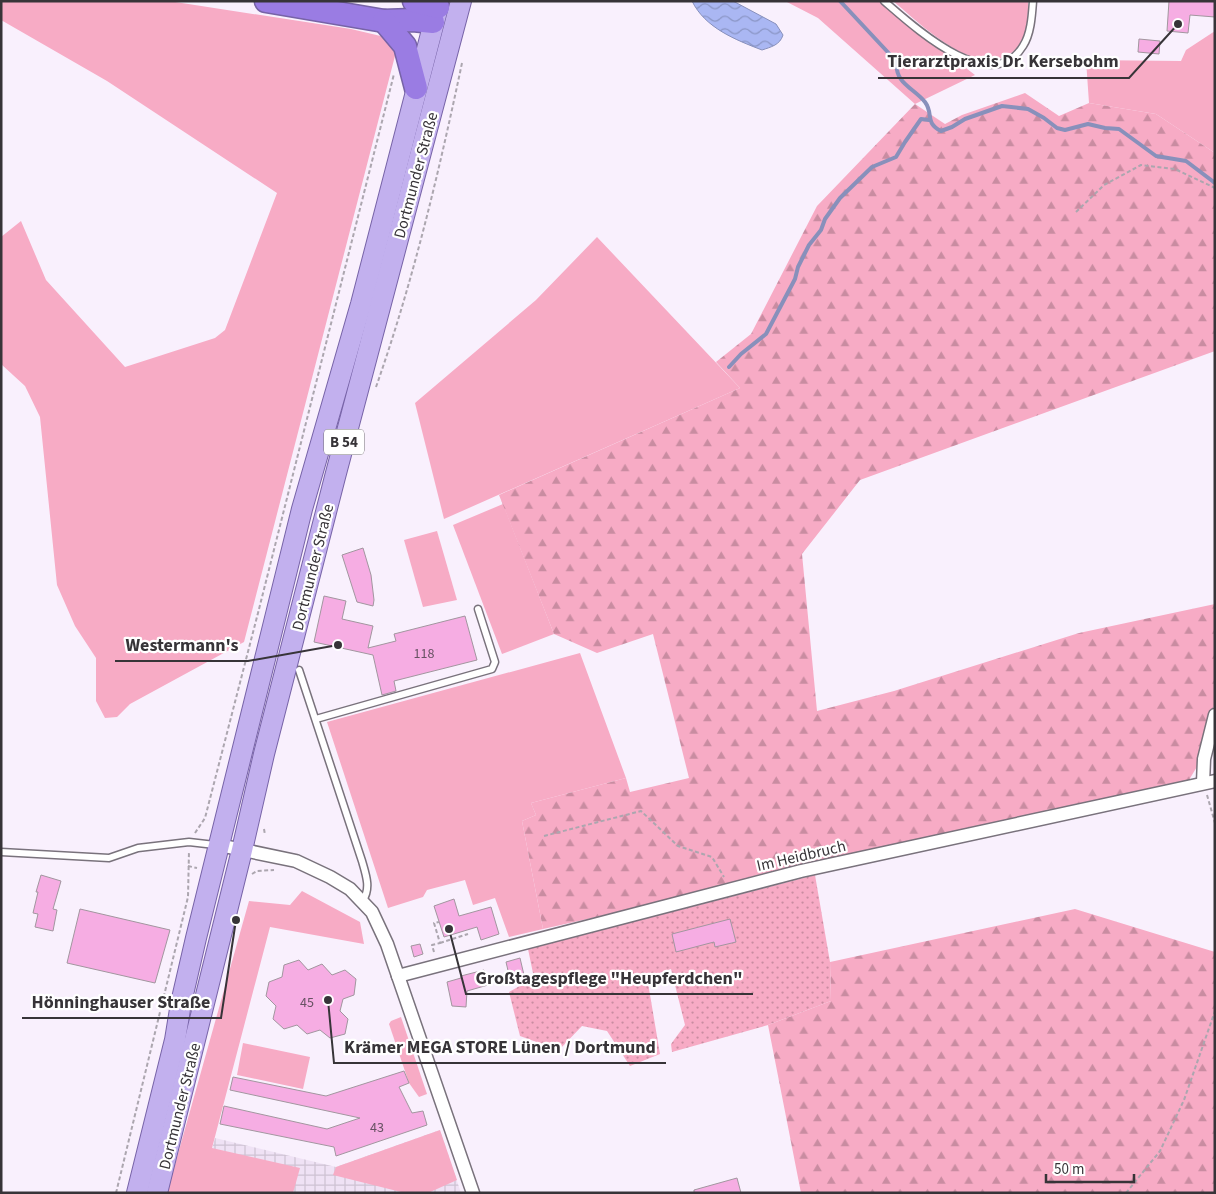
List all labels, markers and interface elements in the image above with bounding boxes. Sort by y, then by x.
callout: Tierarztpraxis Dr. Kersebohm [878,45,1129,78]
text: Tierarztpraxis Dr. Kersebohm [887,49,1119,74]
street label: Dortmunder Straße [389,110,443,241]
road number: B 54 [324,430,364,454]
street label: Dortmunder Straße [287,502,339,633]
callout: Westermann's [115,628,248,661]
text: Westermann's [125,633,239,658]
house number: 118 [414,644,434,664]
street label: Im Heidbruch [754,835,848,877]
callout: Großtagespflege "Heupferdchen" [466,961,753,994]
text: Großtagespflege "Heupferdchen" [475,966,743,991]
callout: Hönninghauser Straße [22,985,221,1018]
text: Hönninghauser Straße [32,990,210,1015]
house number: 45 [300,993,314,1013]
callout: Krämer MEGA STORE Lünen / Dortmund [334,1030,666,1063]
text: Krämer MEGA STORE Lünen / Dortmund [344,1035,656,1060]
street label: Dortmunder Straße [154,1041,206,1172]
house number: 43 [370,1118,384,1138]
scale bar [1046,1152,1134,1184]
text: 50 m [1054,1159,1084,1180]

